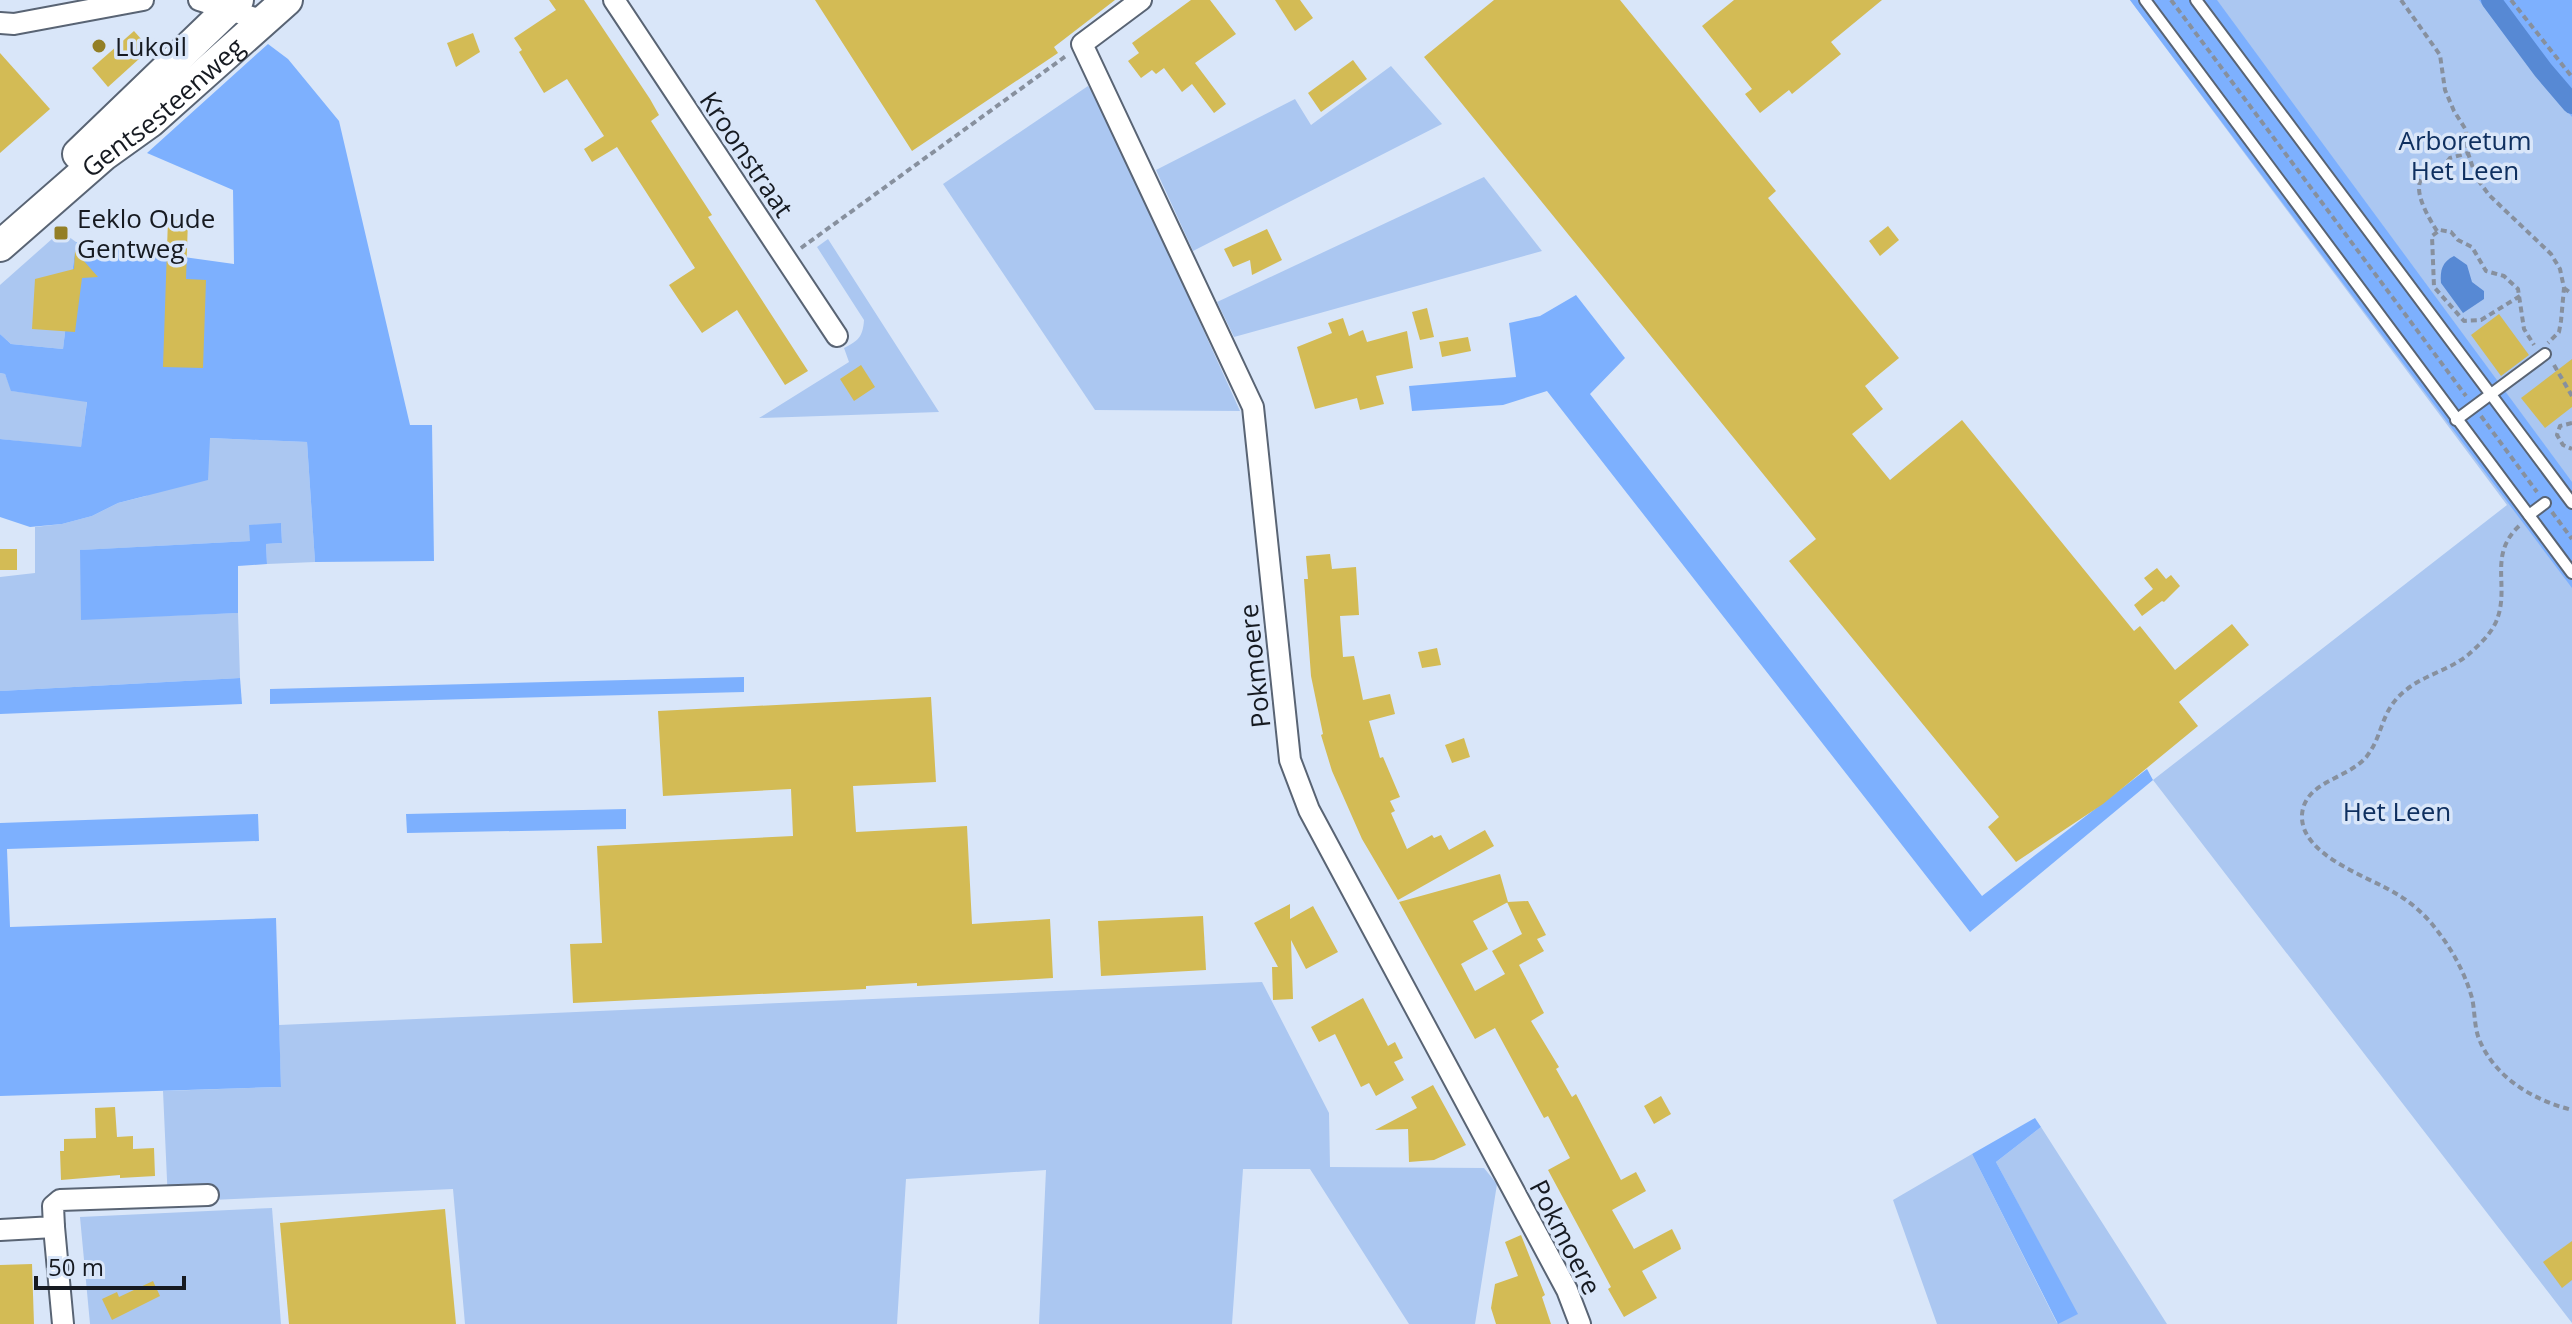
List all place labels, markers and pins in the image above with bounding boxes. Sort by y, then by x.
place label: Lukoil [115,28,187,64]
marker: Lukoil [90,37,108,55]
place label: Eeklo Oude Gentweg [77,200,215,266]
marker: Eeklo Oude Gentweg [52,224,70,242]

